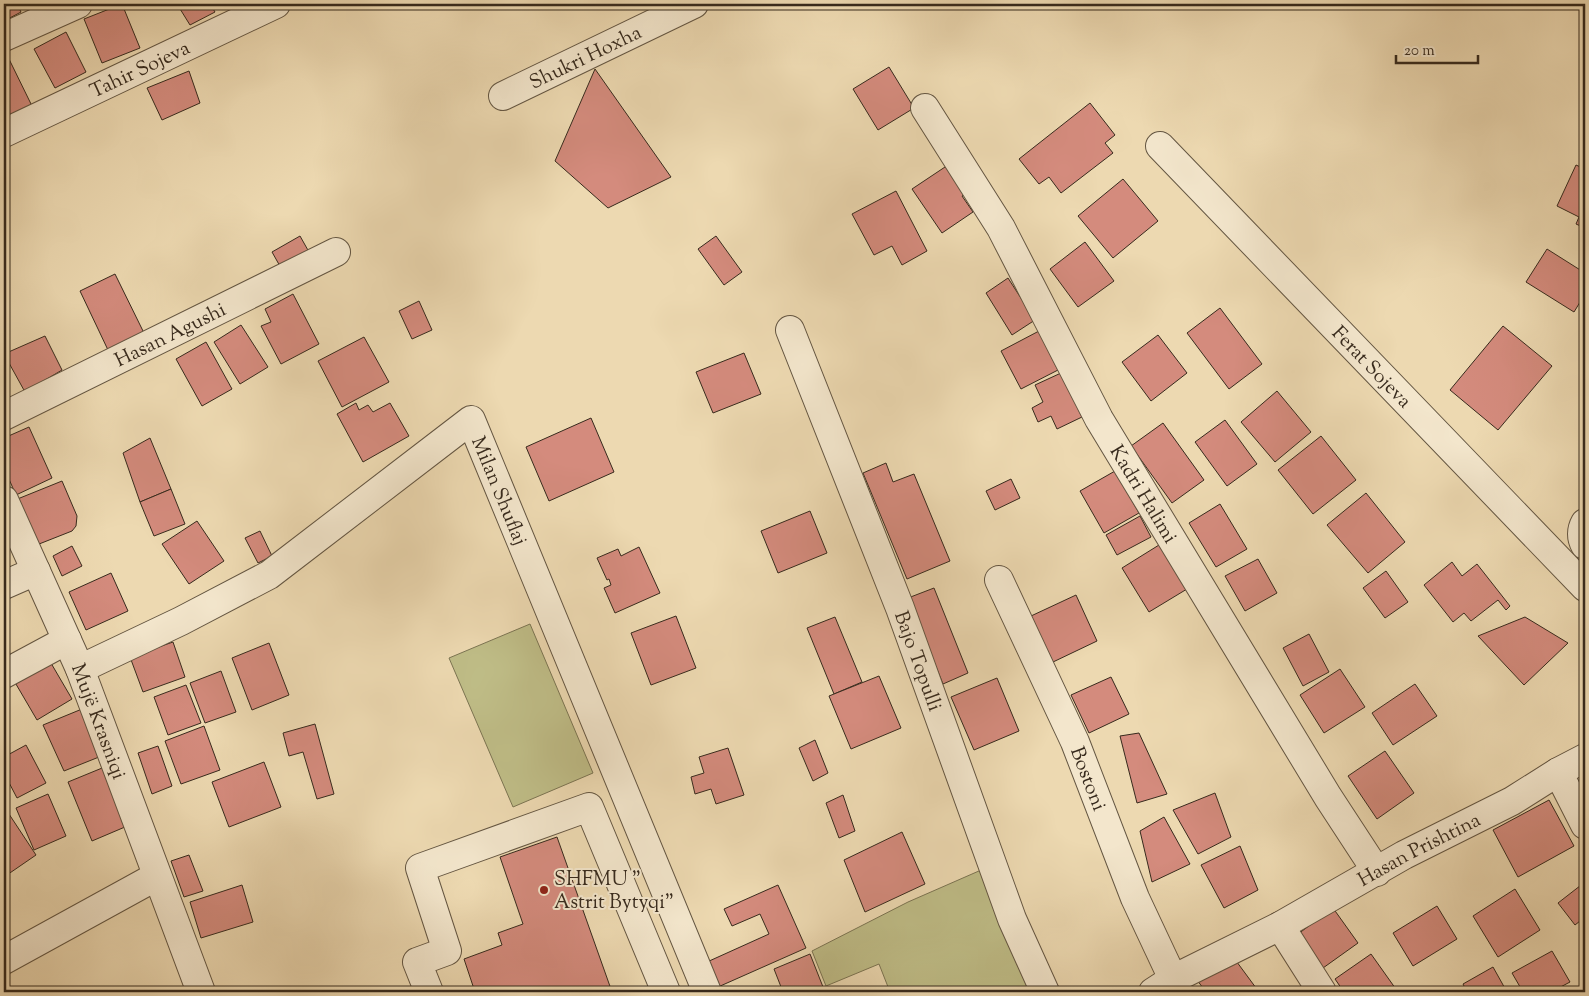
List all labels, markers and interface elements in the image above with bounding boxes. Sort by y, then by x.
street label: Shukri Hoxha [525,19,647,98]
scale bar [1396,32,1479,64]
street label: Tahir Sojeva [86,35,195,107]
text: 20 m [1404,41,1435,62]
street label: Hasan Agushi [110,296,232,376]
street label: Ferat Sojeva [1324,320,1417,416]
street label: Milan Shuflaj [462,433,533,550]
street label: Kadri Halimi [1101,440,1183,550]
street label: Bajo Topulli [885,607,948,716]
street label: Mujë Krasniqi [62,660,132,784]
street label: Bostoni [1061,743,1112,816]
street label: Hasan Prishtina [1353,807,1486,896]
place label: SHFMU " Astrit Bytyqi" [554,866,674,918]
marker: SHFMU " Astrit Bytyqi" [538,884,550,896]

